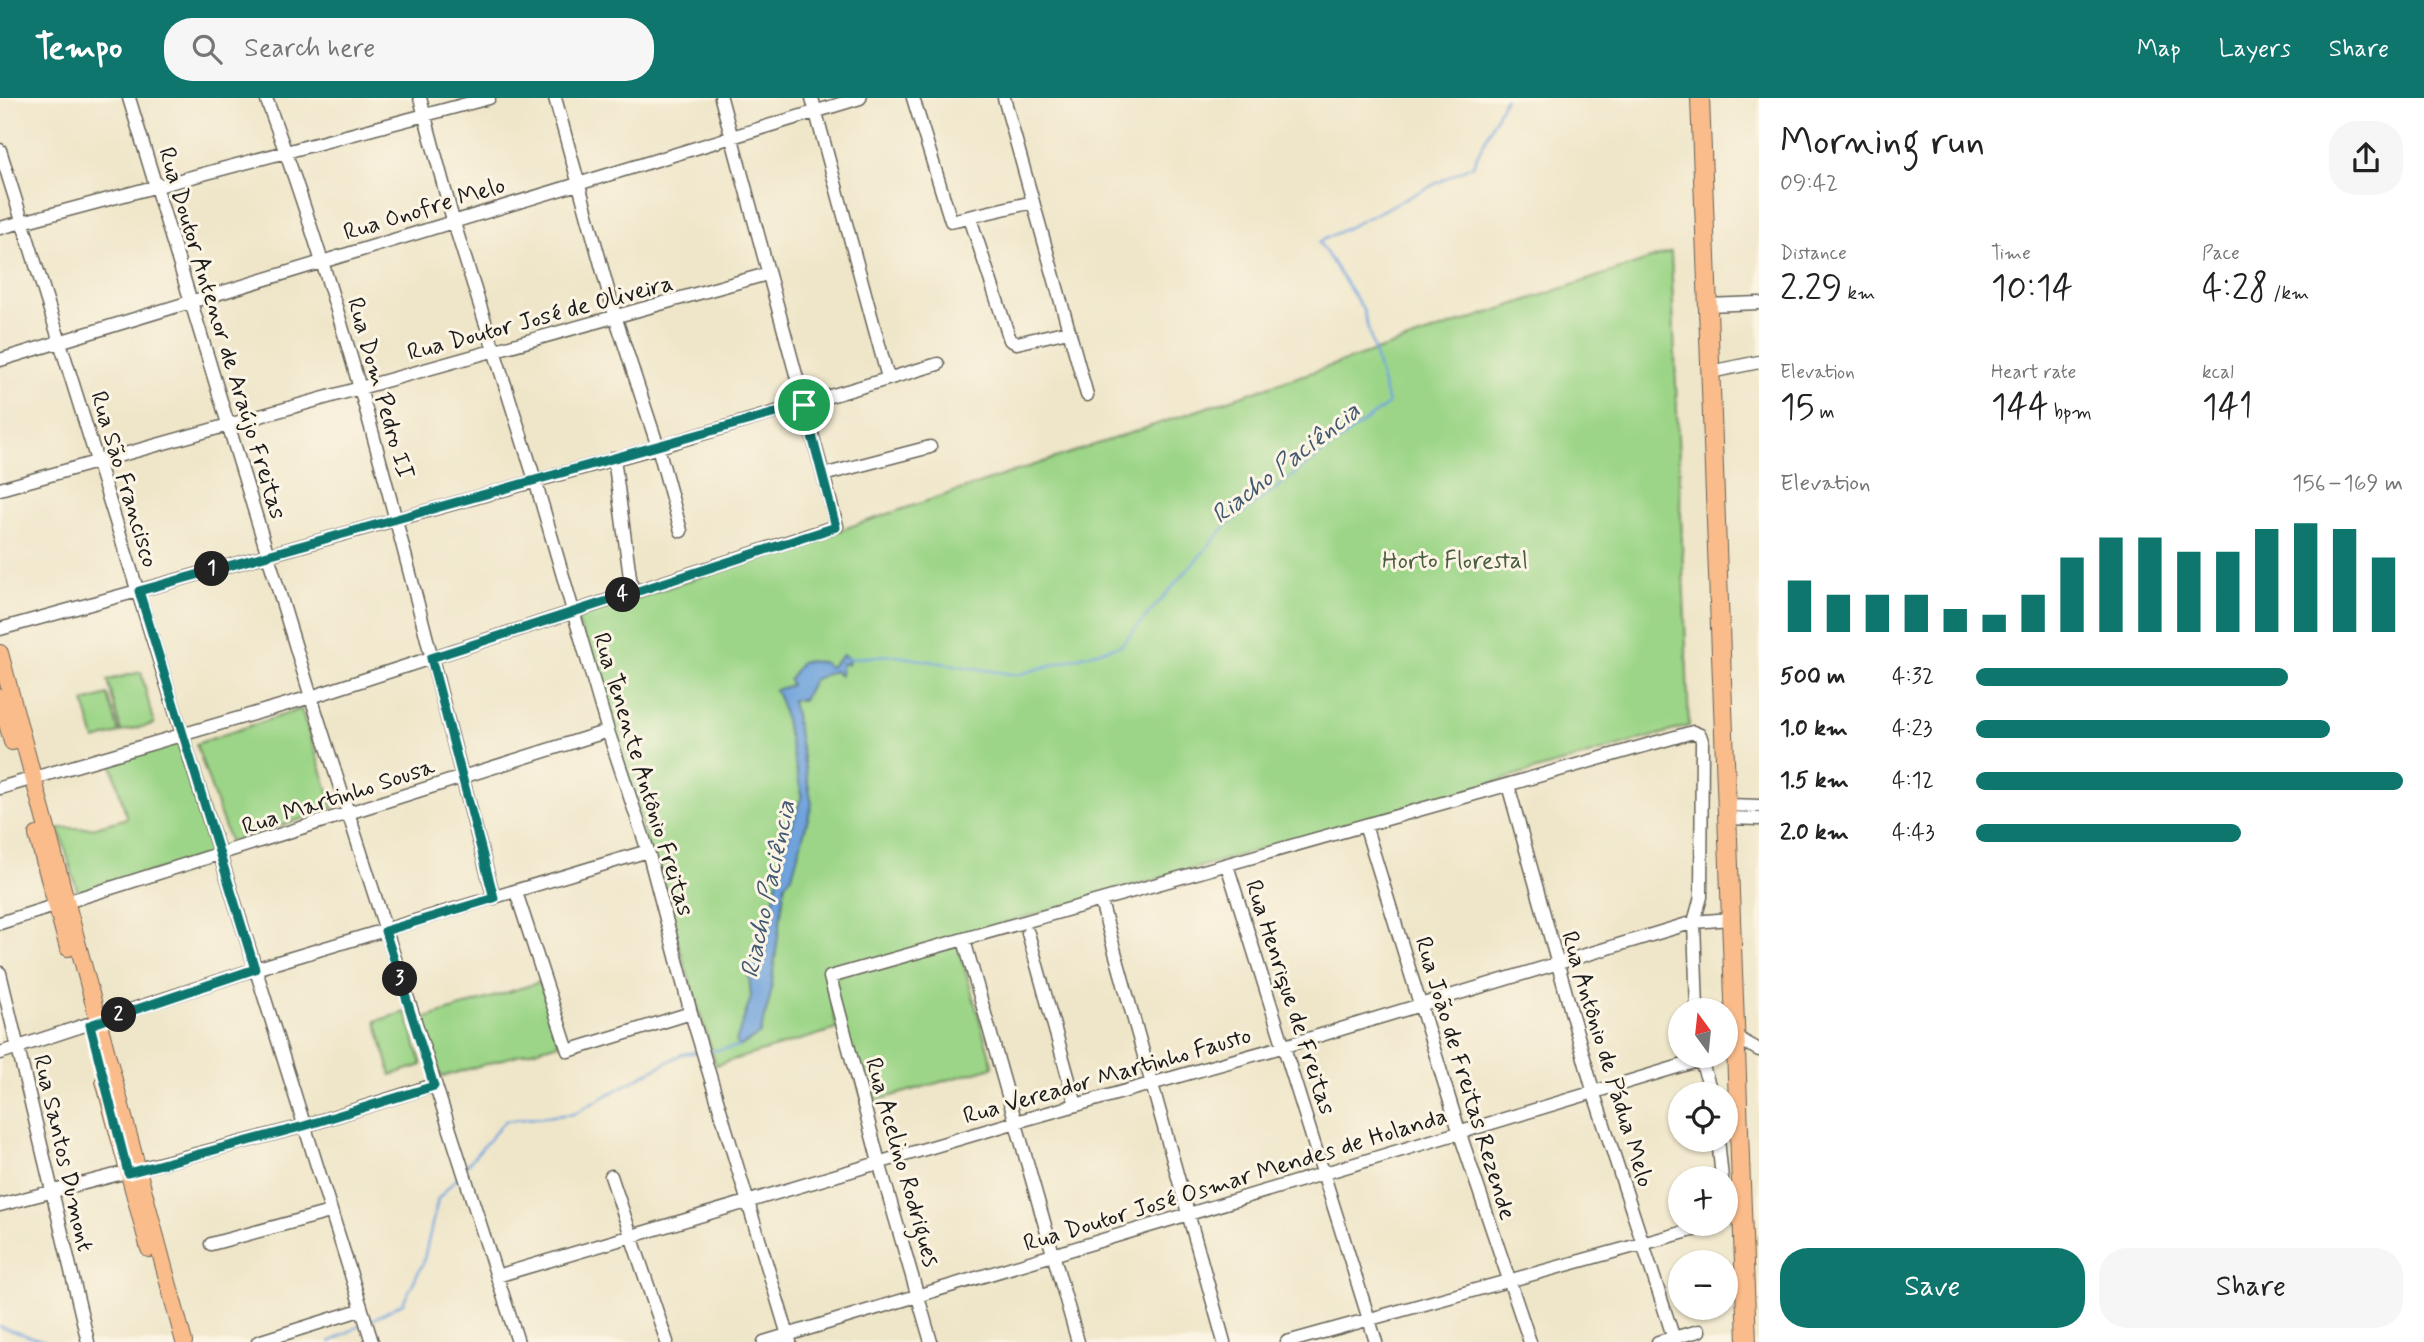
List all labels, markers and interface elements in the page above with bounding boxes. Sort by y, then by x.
search box [164,18,654,81]
text: Tempo [35,27,122,71]
icon: search [188,30,226,68]
text: Search here [244,32,375,66]
text: Map [2137,34,2181,65]
text: Layers [2219,34,2291,65]
text: Share [2329,34,2389,65]
text: Morning run [1780,118,1985,167]
button: share [2329,121,2403,195]
street label: Rua Doutor Antenor de Araújo Freitas [150,144,293,523]
text: 09:42 [1780,169,1838,199]
street label: Rua Onofre Melo [340,170,509,249]
text: Distance [1780,241,1847,266]
text: Time [1991,241,2031,266]
text: Pace [2202,241,2240,266]
text: 2.29 [1780,266,1842,312]
text: 10:14 [1991,266,2073,312]
text: 4:28 [2202,266,2268,312]
street label: Rua Doutor José de Oliveira [404,268,677,369]
text: km [1842,281,1875,306]
text: /km [2268,281,2309,306]
street label: Rua Dom Pedro II [339,294,420,483]
text: Elevation [1780,360,1855,385]
text: Heart rate [1991,360,2076,385]
text: kcal [2202,360,2234,385]
pin [774,375,834,435]
text: 15 [1780,385,1814,431]
text: 144 [1991,385,2049,431]
text: 141 [2202,385,2253,431]
icon: arrive [785,386,823,424]
street label: Rua São Francisco [82,388,165,571]
water label: Riacho Paciência [1205,394,1368,532]
text: m [1814,400,1835,425]
text: bpm [2049,400,2092,425]
text: Elevation [1780,469,1871,499]
text: 156–169 m [2292,469,2403,499]
park label: Horto Florestal [1382,546,1528,577]
pin: 1 [194,552,230,587]
text: 1 [207,556,216,581]
pin: 4 [606,578,640,612]
text: 4 [617,582,628,607]
street label: Rua Tenente Antônio Freitas [585,629,701,920]
text: 500 m [1780,662,1845,692]
text: 4:32 [1892,662,1934,692]
text: 1.0 km [1780,714,1848,744]
text: 4:23 [1892,714,1933,744]
street label: Rua Martinho Sousa [238,751,439,843]
text: 1.5 km [1780,766,1849,796]
text: 4:12 [1892,766,1934,796]
water label: Riacho Paciência [734,797,804,981]
text: 2.0 km [1780,818,1849,848]
text: 4:43 [1892,818,1935,848]
street label: Rua Henrique de Freitas [1237,876,1342,1119]
street label: Rua Antônio de Pádua Melo [1553,928,1660,1191]
street label: Rua João de Freitas Rezende [1407,933,1523,1224]
pin: 3 [382,962,418,996]
text: 3 [395,966,404,991]
pin: 2 [102,998,136,1032]
north arrow [1668,998,1738,1068]
map controls [1668,998,1738,1320]
text: 2 [114,1002,123,1027]
street label: Rua Vereador Martinho Fausto [960,1020,1255,1132]
street label: Rua Santos Dumont [25,1052,100,1255]
street label: Rua Acelino Rodrigues [854,1054,946,1271]
button: locate [1668,1082,1738,1152]
street label: Rua Doutor José Osmar Mendes de Holanda [1020,1101,1451,1260]
button: + [1668,1166,1738,1236]
button: Save [1780,1248,2085,1328]
button: Share [2099,1248,2403,1328]
button: − [1668,1250,1738,1320]

